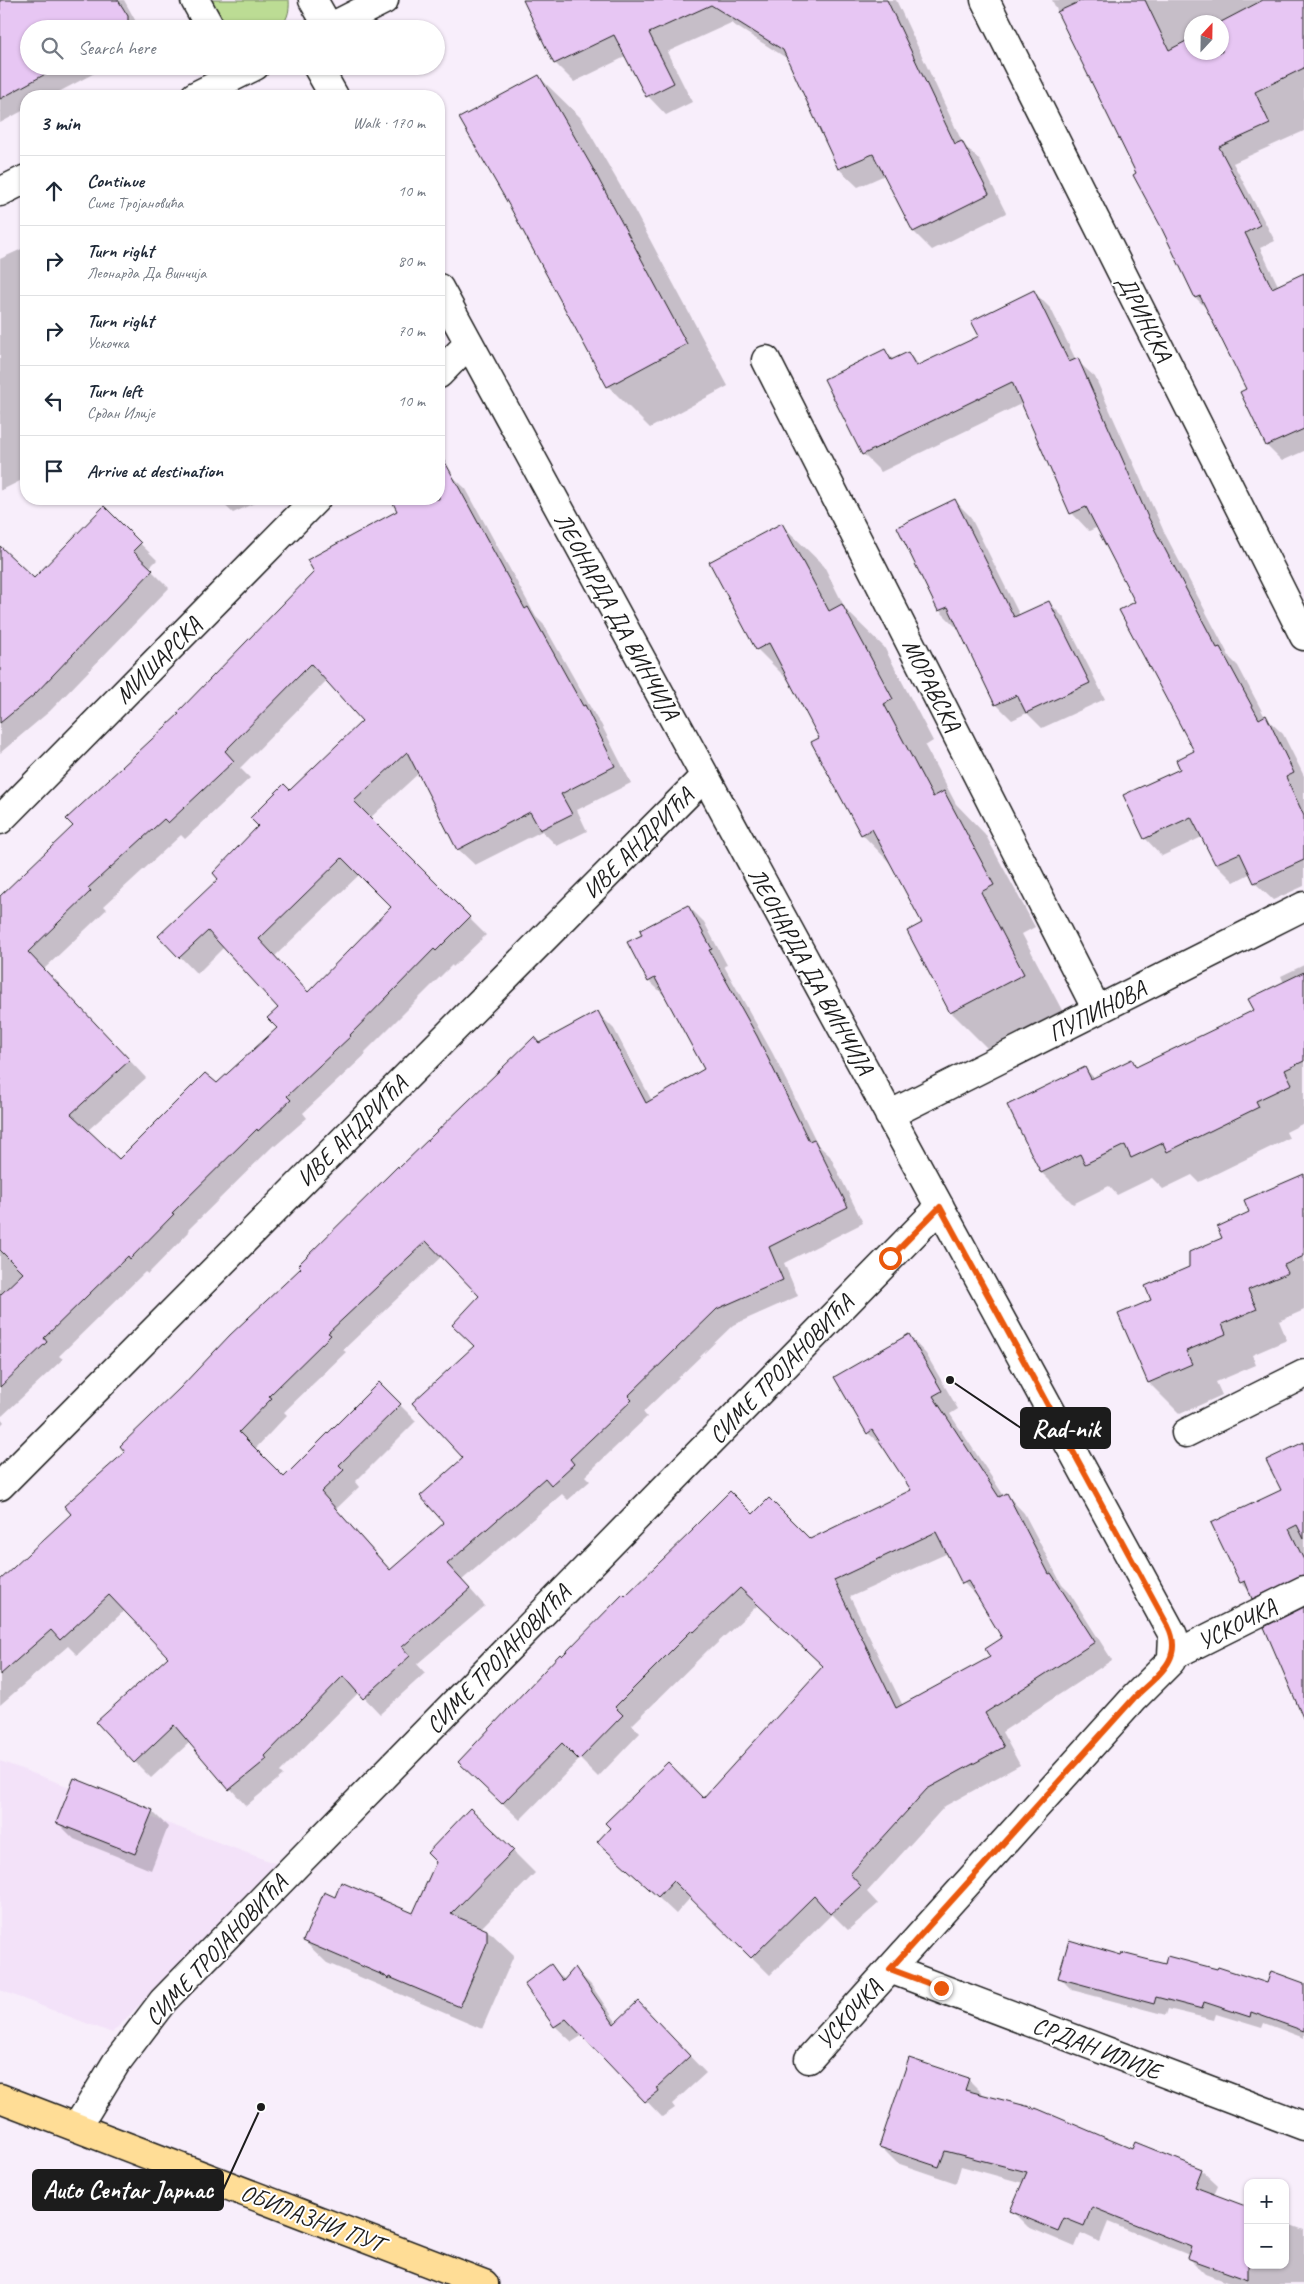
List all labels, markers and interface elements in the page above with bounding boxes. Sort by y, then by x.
north arrow [1184,15,1229,60]
search box [20,20,445,75]
icon: search [38,34,66,62]
text: Search here [78,36,155,60]
text: 3 min [40,110,80,136]
text: Walk · 170 m [353,113,425,133]
text: Continue [87,169,144,193]
icon: ahead [40,177,68,205]
text: 10 m [398,181,425,201]
text: Симе Тројановића [87,193,183,213]
text: Turn right [87,239,154,263]
icon: right [40,247,68,275]
text: 80 m [398,251,425,271]
text: Леонарда Да Винчија [87,263,206,283]
street label: ДРИНСКА [1111,270,1180,367]
text: Turn right [87,309,154,333]
icon: right [40,317,68,345]
text: 70 m [398,321,425,341]
text: Ускочка [87,333,129,353]
text: Turn left [87,379,142,403]
icon: left [40,387,68,415]
text: 10 m [398,391,425,411]
text: Срдан Илије [87,403,155,423]
icon: arrive [40,457,68,485]
text: Arrive at destination [87,459,223,483]
street label: ЛЕОНАРДА ДА ВИНЧИЈА [548,507,687,725]
street label: МИШАРСКА [108,610,208,710]
street label: МОРАВСКА [896,634,969,737]
street label: ИВЕ АНДРИЋА [576,780,701,905]
street label: ЛЕОНАРДА ДА ВИНЧИЈА [742,862,881,1080]
street label: ПУПИНОВА [1043,973,1152,1048]
street label: ИВЕ АНДРИЋА [290,1068,415,1193]
route start [879,1247,902,1270]
street label: СИМЕ ТРОЈАНОВИЋА [702,1287,860,1450]
callout: Rad-nik [1021,1408,1110,1448]
text: Rad-nik [1032,1413,1103,1445]
street label: СИМЕ ТРОЈАНОВИЋА [419,1577,577,1740]
street label: УСКОЧКА [1193,1591,1282,1657]
street label: СИМЕ ТРОЈАНОВИЋА [138,1867,294,2032]
street label: УСКОЧКА [810,1972,889,2055]
route end [930,1977,953,2000]
street label: СРДАН ИЛИЈЕ [1029,2010,1168,2087]
callout: Auto Centar Japnac [33,2170,223,2210]
text: Auto Centar Japnac [43,2174,215,2206]
street label: ОБИЛАЗНИ ПУТ [237,2177,393,2261]
map controls [1244,2179,1289,2269]
button: + [1244,2179,1289,2224]
button: − [1244,2224,1289,2269]

